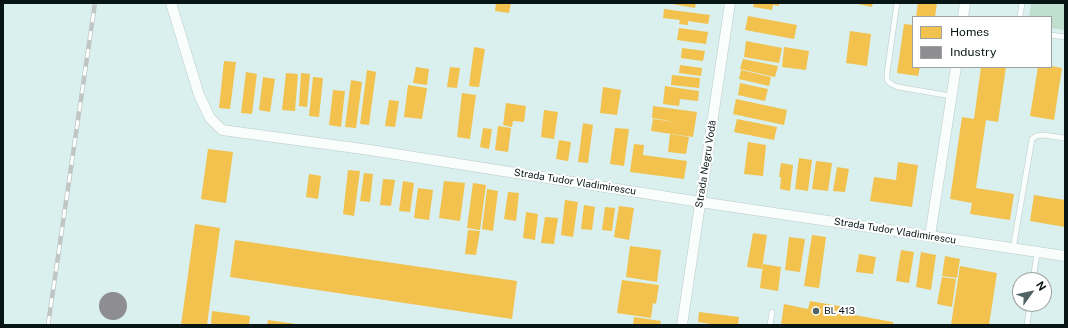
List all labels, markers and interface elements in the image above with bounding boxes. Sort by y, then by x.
legend [912,16,1052,68]
text: Homes [950,25,989,39]
text: Industry [950,45,996,59]
street label: Strada Negru Vodă [693,119,719,209]
street label: Strada Tudor Vladimirescu [513,166,637,198]
street label: Strada Tudor Vladimirescu [833,215,957,247]
north arrow [1012,272,1052,312]
text: N [1034,279,1049,293]
place label: Bl. 413 [824,305,855,317]
marker: Bl. 413 [811,306,821,316]

